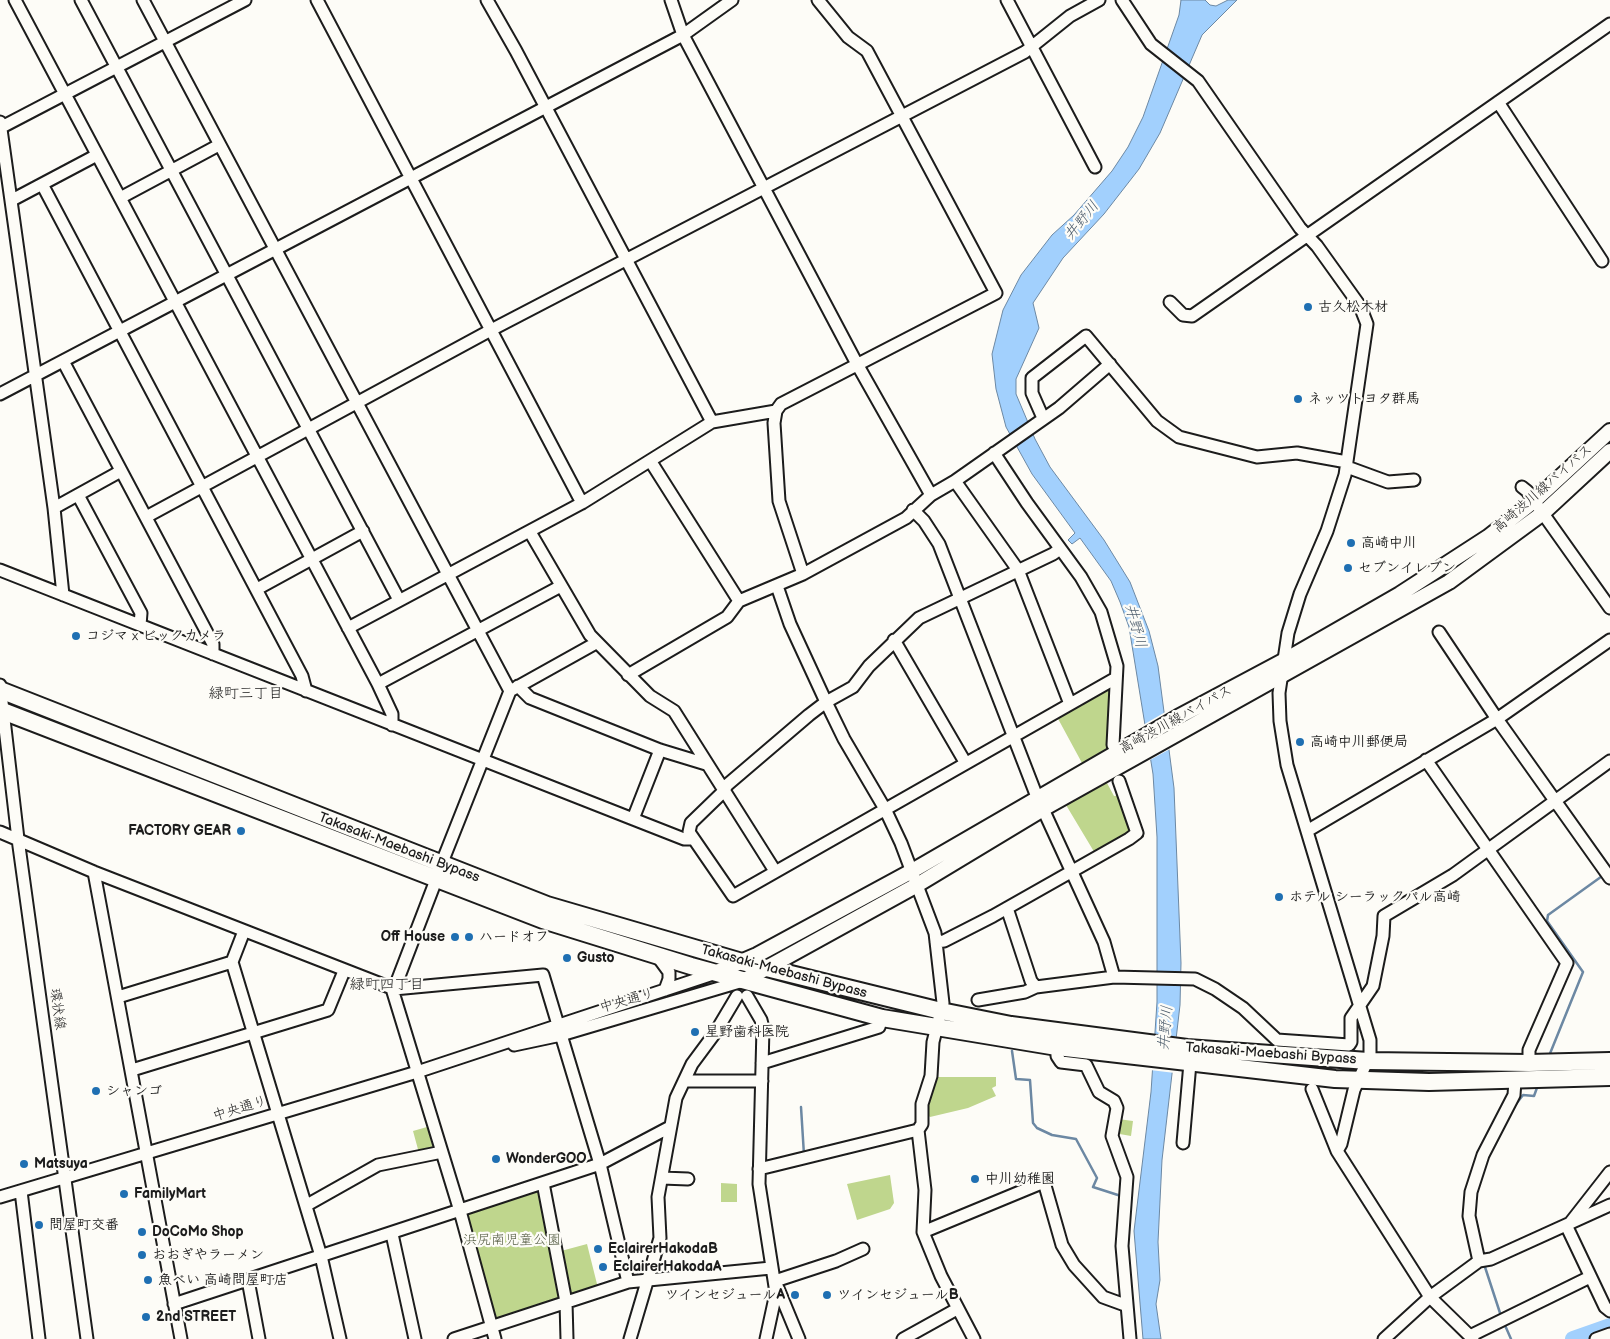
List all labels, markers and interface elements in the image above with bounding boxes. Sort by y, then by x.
water label: 井野川 [1061,198,1103,244]
place label: 古久松木材 [1318,299,1388,315]
marker: 古久松木材 [1302,301,1314,313]
place label: ネッツトヨタ群馬 [1308,391,1420,407]
marker: ネッツトヨタ群馬 [1292,393,1304,405]
street label: 高崎渋川線バイパス [1490,441,1596,537]
place label: 高崎中川 [1361,535,1417,551]
marker: 高崎中川 [1345,537,1357,549]
place label: セブンイレブン [1358,560,1456,576]
marker: セブンイレブン [1342,562,1354,574]
water label: 井野川 [1120,602,1150,650]
place label: コジマｘビックカメラ [86,628,226,644]
marker: コジマｘビックカメラ [70,630,82,642]
street label: 高崎渋川線バイパス [1117,682,1235,758]
district label: 緑町三丁目 [209,685,283,703]
place label: 高崎中川郵便局 [1310,734,1408,750]
marker: 高崎中川郵便局 [1294,736,1306,748]
street label: Takasaki-Maebashi Bypass [316,809,482,887]
place label: FACTORY GEAR [128,823,231,839]
marker: FACTORY GEAR [235,825,247,837]
place label: ホテル シーラックパル高崎 [1289,889,1461,905]
marker: ホテル シーラックパル高崎 [1273,891,1285,903]
place label: Off House [381,929,445,945]
place label: ハードオフ [479,929,549,945]
marker: Off House [449,931,461,943]
marker: ハードオフ [463,931,475,943]
street label: Takasaki-Maebashi Bypass [699,942,869,1002]
place label: Gusto [577,950,614,966]
marker: Gusto [561,952,573,964]
district label: 緑町四丁目 [350,976,424,994]
street label: 中央通り [598,985,656,1017]
street label: 環状線 [46,987,68,1031]
water label: 井野川 [1155,1005,1177,1051]
place label: 星野歯科医院 [705,1024,789,1040]
marker: 星野歯科医院 [689,1026,701,1038]
street label: Takasaki-Maebashi Bypass [1185,1040,1357,1068]
place label: シャンゴ [106,1083,162,1099]
marker: シャンゴ [90,1085,102,1097]
street label: 中央通り [211,1093,269,1125]
place label: WonderGOO [506,1151,587,1167]
marker: WonderGOO [490,1153,502,1165]
place label: Matsuya [34,1156,88,1172]
marker: Matsuya [18,1158,30,1170]
place label: 中川幼稚園 [985,1171,1055,1187]
marker: 中川幼稚園 [969,1173,981,1185]
place label: FamilyMart [134,1186,206,1202]
marker: FamilyMart [118,1188,130,1200]
place label: 問屋町交番 [49,1217,119,1233]
marker: 問屋町交番 [33,1219,45,1231]
place label: DoCoMo Shop [152,1224,244,1240]
marker: DoCoMo Shop [136,1226,148,1238]
park label: 浜尻南児童公園 [463,1232,561,1248]
place label: EclairerHakodaB [608,1241,718,1257]
marker: EclairerHakodaB [592,1243,604,1255]
place label: おおぎやラーメン [152,1247,264,1263]
marker: おおぎやラーメン [136,1249,148,1261]
place label: EclairerHakodaA [613,1259,722,1275]
marker: EclairerHakodaA [597,1261,609,1273]
place label: 魚べい 高崎問屋町店 [158,1272,288,1288]
marker: 魚べい 高崎問屋町店 [142,1274,154,1286]
place label: ツインセジュールA [665,1287,785,1303]
place label: ツインセジュールB [837,1287,959,1303]
marker: ツインセジュールA [789,1289,801,1301]
marker: ツインセジュールB [821,1289,833,1301]
place label: 2nd STREET [156,1309,236,1325]
marker: 2nd STREET [140,1311,152,1323]

